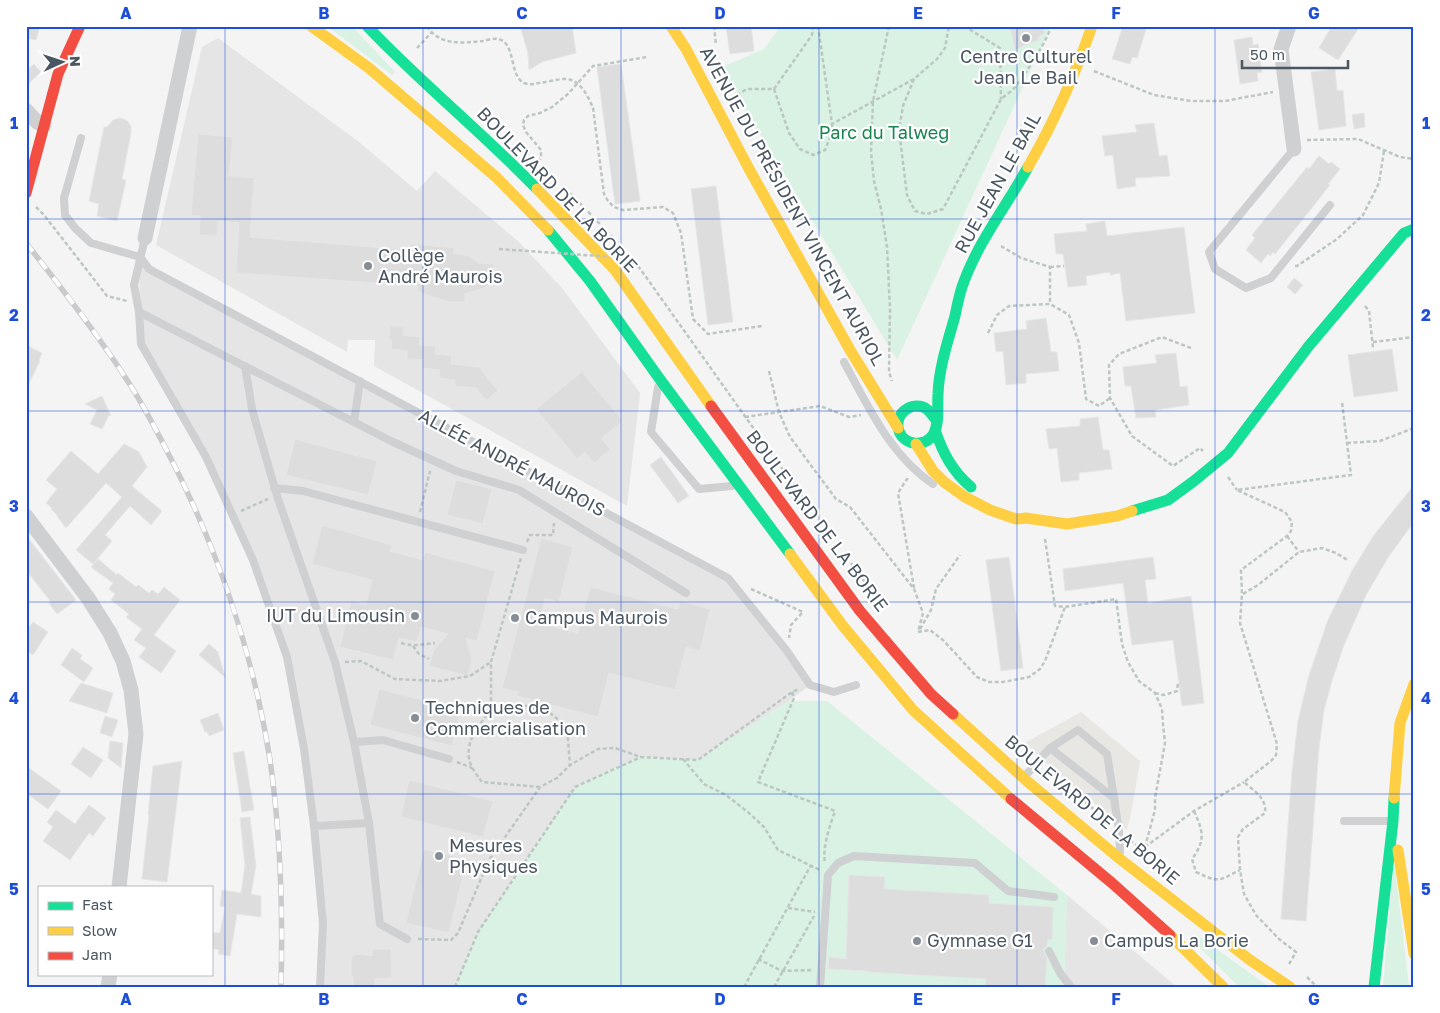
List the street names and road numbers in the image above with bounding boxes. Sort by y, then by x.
street label: AVENUE DU PRÉSIDENT VINCENT AURIOL [696,42,890,369]
street label: BOULEVARD DE LA BORIE [473,102,642,277]
street label: RUE JEAN LE BAIL [949,108,1045,257]
street label: ALLÉE ANDRÉ MAUROIS [415,404,609,521]
street label: BOULEVARD DE LA BORIE [742,425,893,615]
street label: BOULEVARD DE LA BORIE [1001,730,1184,889]

